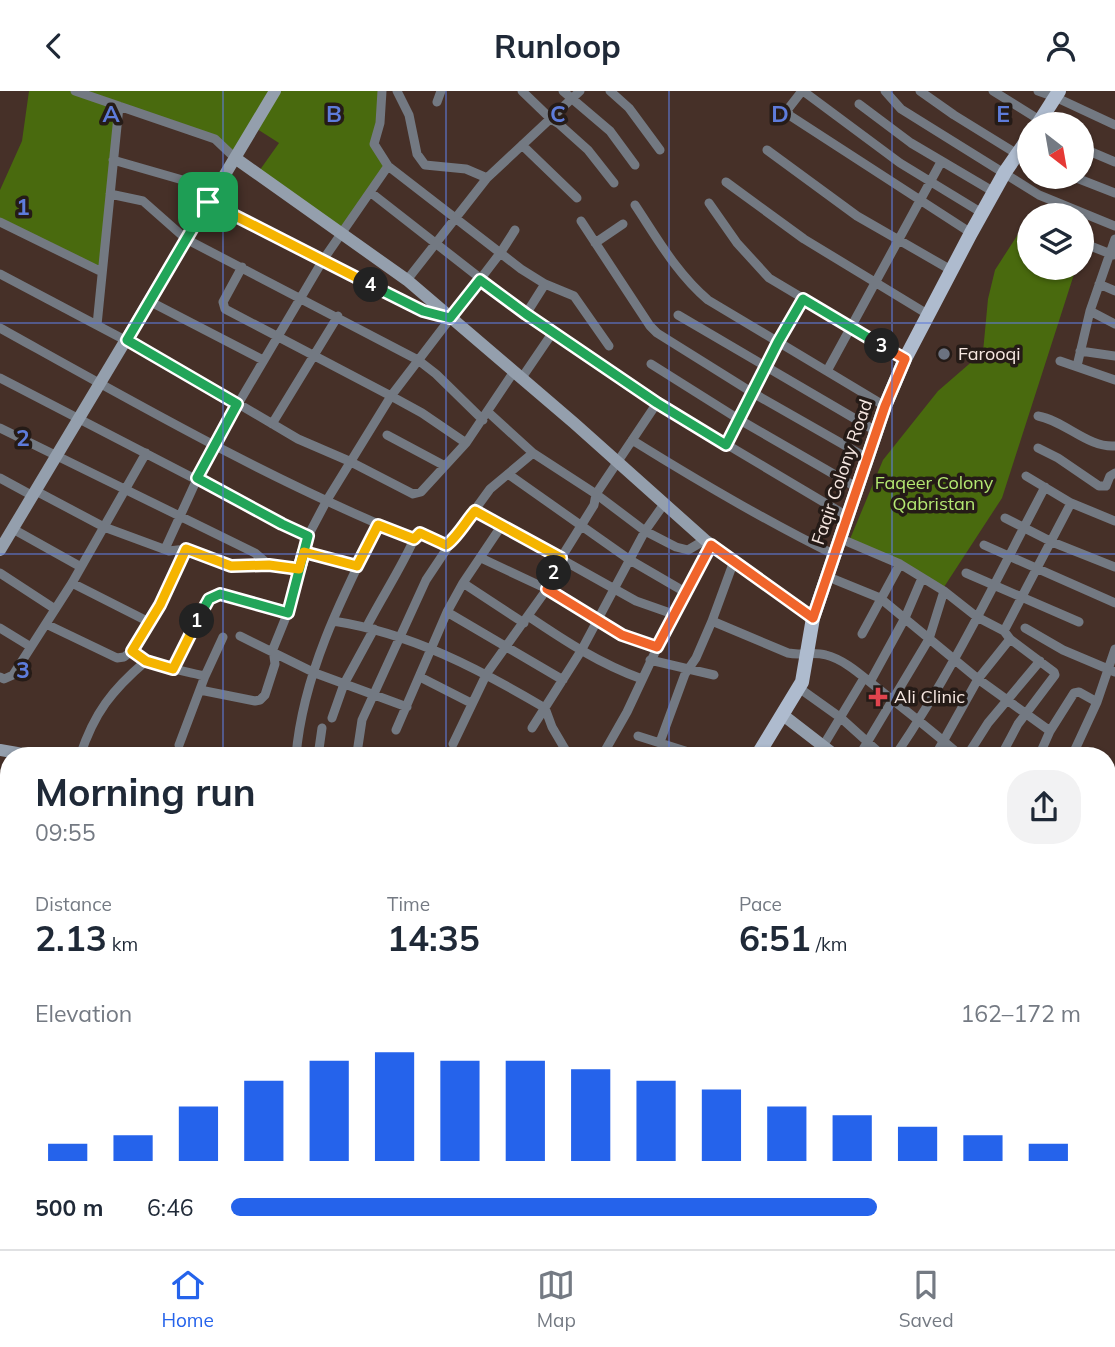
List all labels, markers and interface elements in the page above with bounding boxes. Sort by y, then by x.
text: Runloop [494,26,621,66]
icon: back [35,27,73,65]
icon: person [1042,27,1080,65]
text: A [102,99,120,128]
text: B [326,99,342,128]
text: C [550,99,566,128]
text: D [771,99,789,128]
text: E [996,99,1010,128]
north arrow [1017,112,1094,189]
map controls [1017,112,1094,280]
pin [178,172,238,232]
icon: arrive [189,183,227,221]
text: 1 [16,192,30,221]
button: layers [1017,203,1094,280]
pin: 4 [354,267,388,303]
text: 4 [365,272,376,296]
pin: 3 [864,329,900,363]
text: 3 [876,333,887,357]
place label: Farooqi [958,342,1021,365]
marker: Farooqi [936,346,952,362]
street label: Faqir Colony Road [806,396,877,548]
text: 2 [16,423,30,452]
park label: Faqeer Colony Qabristan [875,471,994,515]
pin: 2 [536,555,572,591]
text: 2 [548,560,559,584]
pin: 1 [180,603,214,639]
text: 1 [191,608,202,632]
text: 3 [16,655,30,684]
place label: Ali Clinic [894,685,965,708]
marker: Ali Clinic [868,687,888,707]
text: Morning run [35,768,256,816]
button: share [1007,770,1081,844]
text: 09:55 [35,818,95,847]
text: Distance [35,892,112,916]
text: Time [387,892,430,916]
text: Pace [739,892,782,916]
text: 2.13 [35,916,107,960]
text: 14:35 [387,916,480,960]
text: 6:51 [739,916,811,960]
text: km [107,932,138,956]
text: /km [811,932,848,956]
text: Elevation [35,999,132,1028]
text: 162–172 m [960,999,1081,1028]
text: 500 m [35,1193,103,1222]
text: 6:46 [147,1193,194,1222]
tab: Home [161,1266,214,1332]
tab: Map [537,1266,576,1332]
tab: Saved [899,1266,954,1332]

